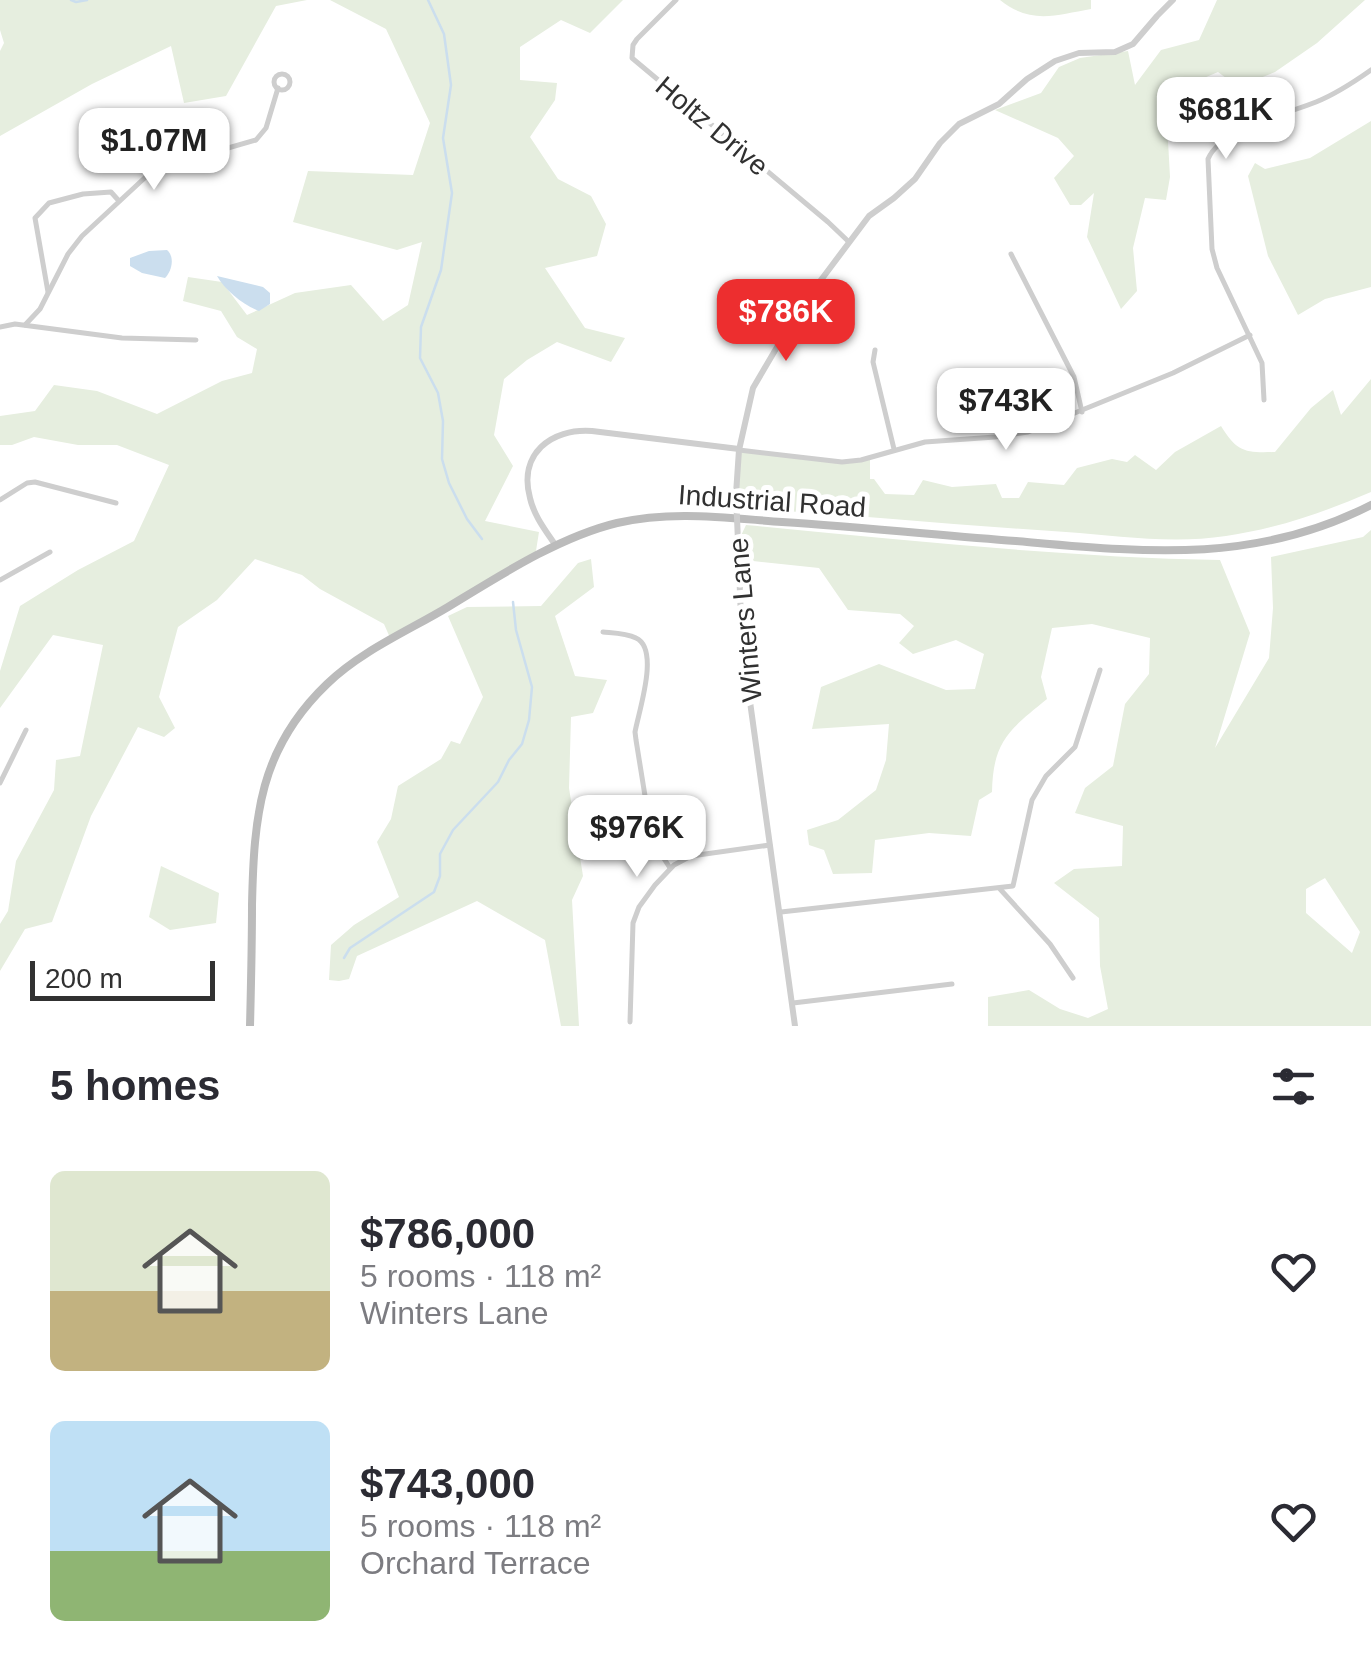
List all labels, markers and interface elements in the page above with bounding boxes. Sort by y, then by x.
street label: Holtz Drive [650,70,774,182]
pin: $681K [1156,77,1296,162]
text: $681K [1179,91,1273,127]
pin: $1.07M [73,108,235,193]
text: $1.07M [101,122,207,158]
pin: $786K [716,279,856,364]
text: $786K [739,293,833,329]
pin: $743K [936,368,1076,453]
text: $743K [959,382,1053,418]
street label: Industrial Road [677,479,867,523]
street label: Winters Lane [722,536,768,704]
pin: $976K [567,795,707,880]
text: $976K [590,809,684,845]
scale bar [30,956,215,1000]
text: 200 m [45,963,123,994]
icon: filters [1266,1059,1321,1114]
text: 5 homes [50,1062,220,1109]
text: $786,000 [360,1210,535,1257]
icon: home [130,1211,250,1331]
icon: heart [1266,1244,1321,1299]
text: 5 rooms · 118 m² [360,1258,601,1294]
text: Winters Lane [360,1295,549,1331]
text: $743,000 [360,1460,535,1507]
icon: home [130,1461,250,1581]
icon: heart [1266,1494,1321,1549]
text: 5 rooms · 118 m² [360,1508,601,1544]
text: Orchard Terrace [360,1545,591,1581]

